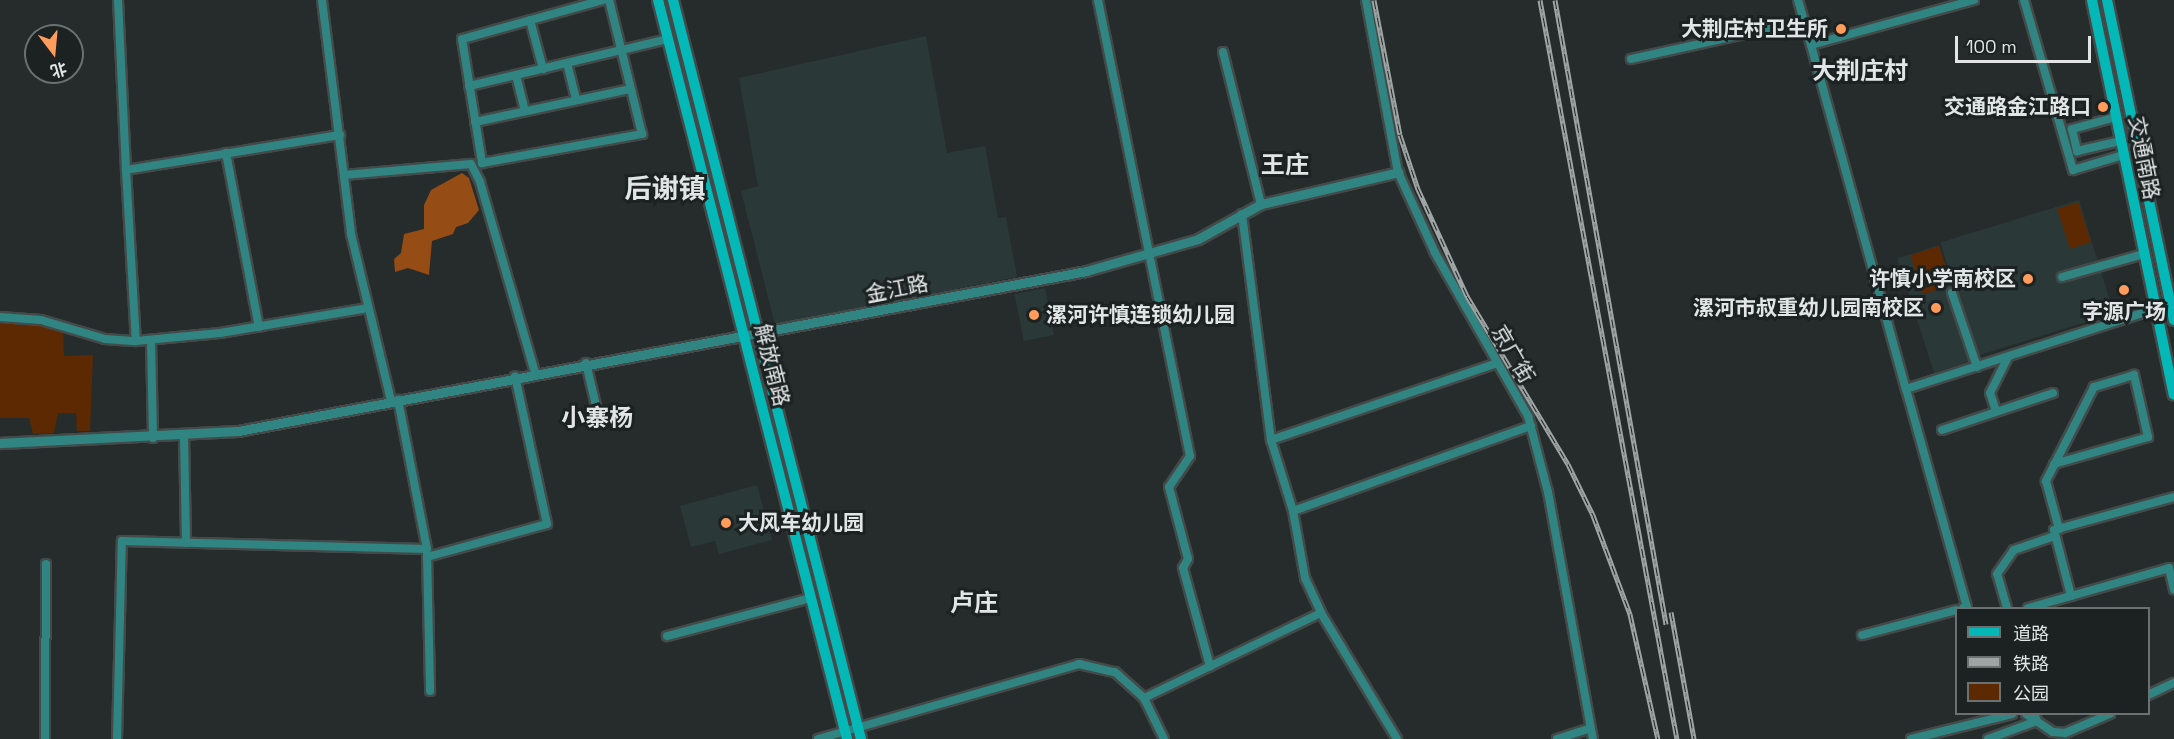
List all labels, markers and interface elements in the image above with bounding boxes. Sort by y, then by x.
place label: 大荆庄村卫生所 [1681,16,1828,42]
marker: 大荆庄村卫生所 [1832,20,1850,38]
north arrow [24,24,84,84]
scale bar [1958,24,2094,62]
text: 100 m [1966,35,2017,58]
district label: 大荆庄村 [1812,57,1908,85]
text: 北 [48,58,69,82]
place label: 交通路金江路口 [1944,94,2091,120]
marker: 交通路金江路口 [2096,100,2110,114]
street label: 交通南路 [2124,114,2164,202]
district label: 王庄 [1261,151,1309,179]
district label: 后谢镇 [625,173,705,205]
place label: 许慎小学南校区 [1869,266,2016,292]
street label: 金江路 [864,271,930,307]
marker: 许慎小学南校区 [2021,272,2035,286]
marker: 字源广场 [2117,283,2131,297]
place label: 漯河市叔重幼儿园南校区 [1693,295,1924,321]
place label: 字源广场 [2082,299,2166,325]
marker: 漯河市叔重幼儿园南校区 [1929,301,1943,315]
place label: 漯河许慎连锁幼儿园 [1046,302,1235,328]
marker: 漯河许慎连锁幼儿园 [1027,308,1041,322]
street label: 京广街 [1486,320,1540,388]
street label: 解放南路 [750,321,794,409]
district label: 小寨杨 [561,404,633,432]
place label: 大风车幼儿园 [738,510,864,536]
marker: 大风车幼儿园 [719,516,733,530]
district label: 卢庄 [950,589,998,617]
legend [1955,607,2150,715]
text: 道路 [2013,622,2049,645]
text: 铁路 [2013,652,2049,675]
text: 公园 [2013,682,2049,705]

